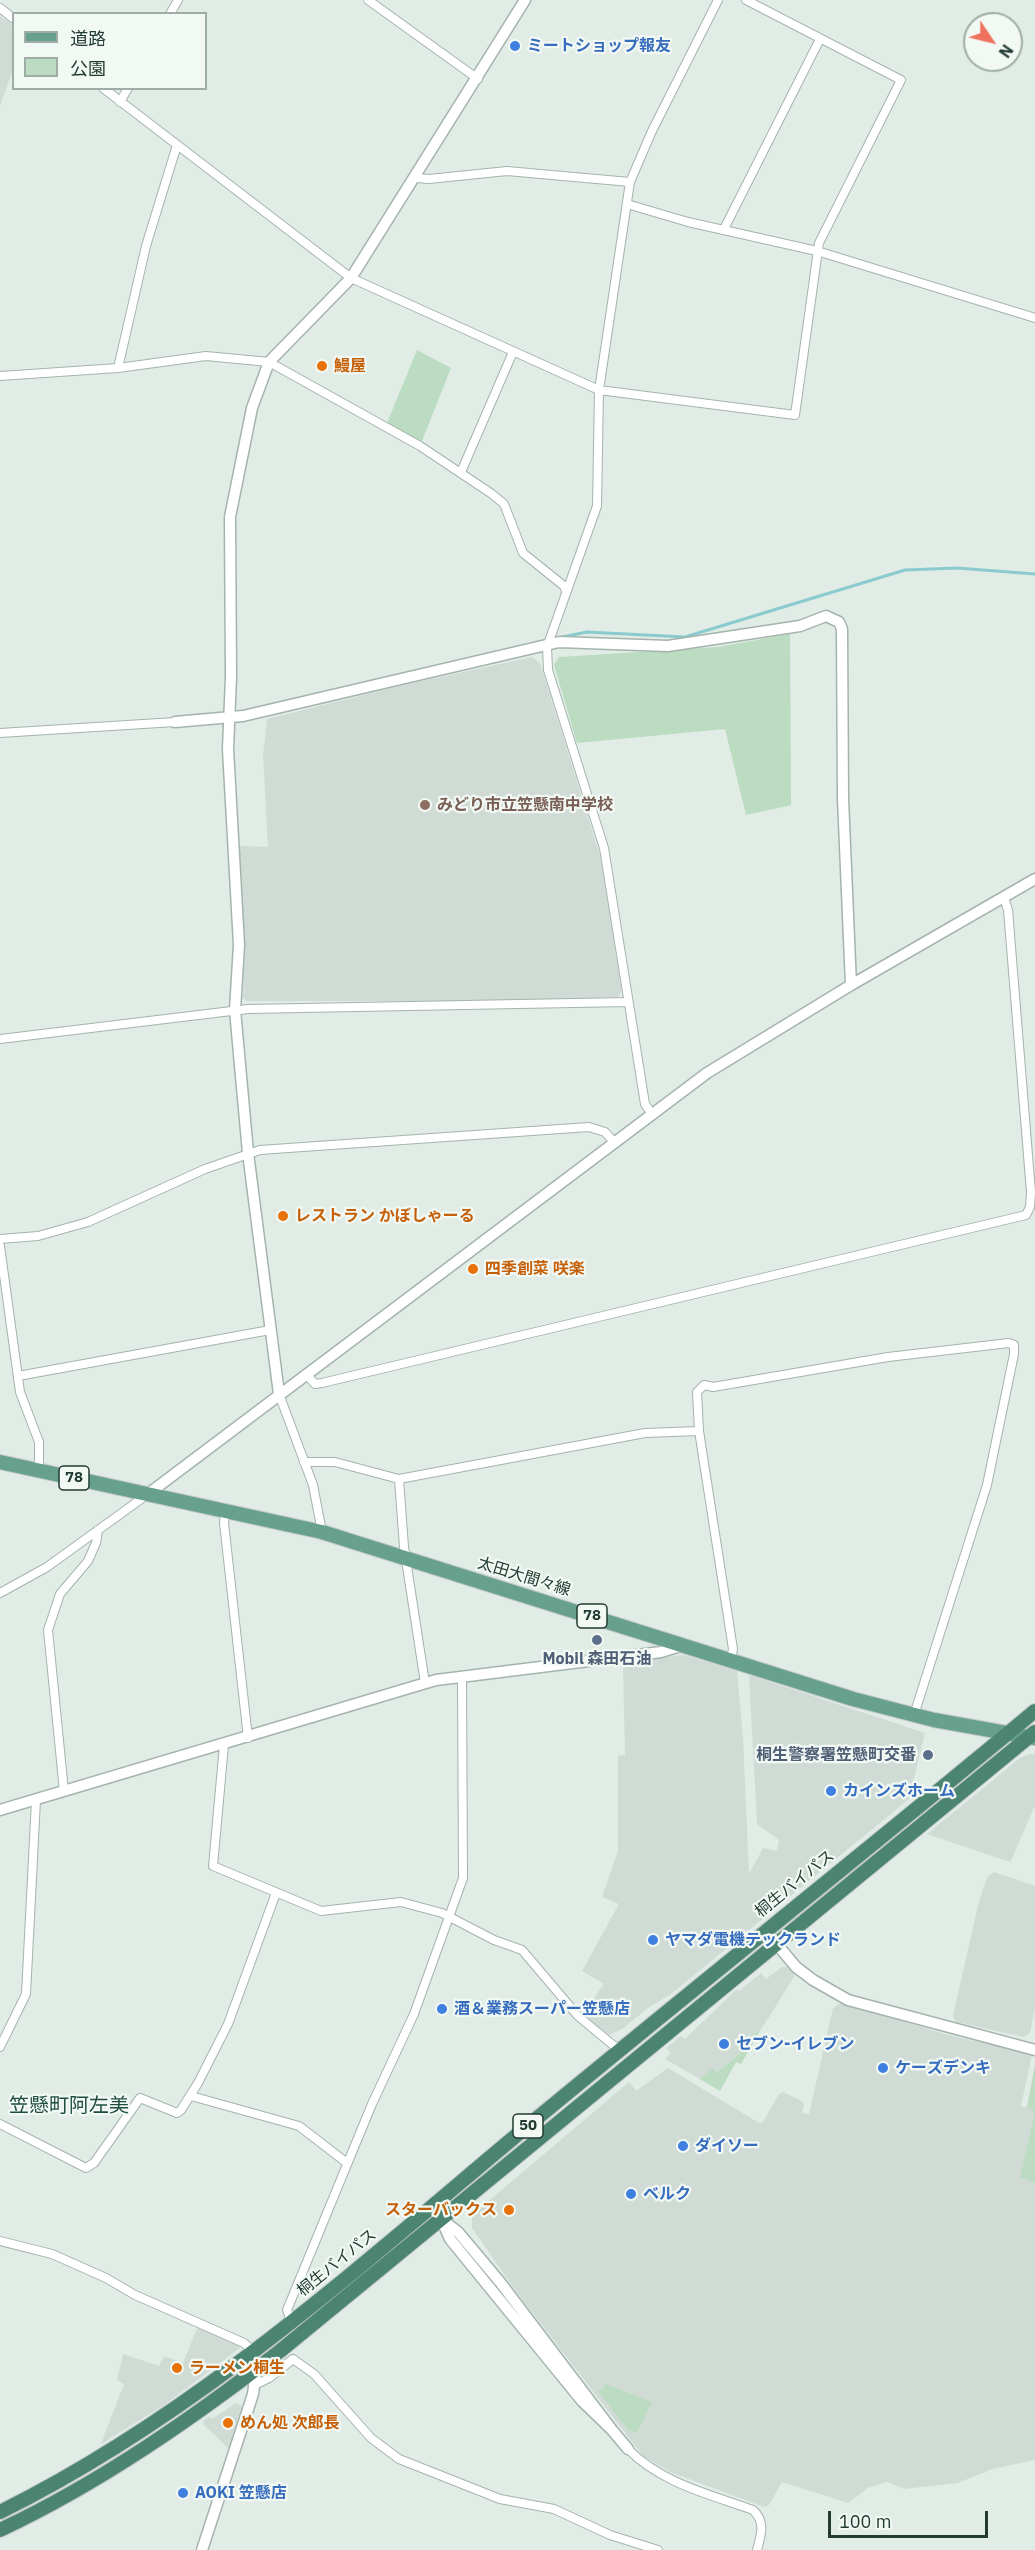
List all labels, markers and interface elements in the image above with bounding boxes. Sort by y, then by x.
legend [12,12,207,90]
north arrow [963,12,1023,72]
text: 道路 [70,27,106,50]
place label: ミートショップ報友 [527,36,671,56]
marker: ミートショップ報友 [508,39,522,53]
text: N [995,41,1018,62]
text: 公園 [70,57,106,80]
place label: 鰻屋 [334,356,366,376]
marker: 鰻屋 [315,359,329,373]
place label: みどり市立笠懸南中学校 [437,795,613,815]
marker: みどり市立笠懸南中学校 [418,798,432,812]
place label: レストラン かぼしゃーる [295,1206,475,1226]
marker: レストラン かぼしゃーる [276,1209,290,1223]
place label: 四季創菜 咲楽 [485,1259,585,1279]
marker: 四季創菜 咲楽 [466,1262,480,1276]
road number: 78 [59,1466,89,1490]
street label: 太田大間々線 [475,1554,573,1600]
road number: 78 [577,1604,607,1628]
marker: Mobil 森田石油 [590,1633,604,1647]
place label: Mobil 森田石油 [542,1649,652,1669]
place label: 桐生警察署笠懸町交番 [756,1745,916,1765]
marker: 桐生警察署笠懸町交番 [921,1748,935,1762]
place label: カインズホーム [843,1781,955,1801]
marker: カインズホーム [824,1784,838,1798]
street label: 桐生バイパス [752,1846,838,1922]
place label: ヤマダ電機テックランド [665,1930,841,1950]
marker: ヤマダ電機テックランド [646,1933,660,1947]
place label: 酒＆業務スーパー笠懸店 [454,1999,630,2019]
marker: 酒＆業務スーパー笠懸店 [435,2002,449,2016]
place label: セブン-イレブン [736,2034,854,2054]
marker: セブン-イレブン [717,2037,731,2051]
place label: ケーズデンキ [895,2058,991,2078]
marker: ケーズデンキ [876,2061,890,2075]
district label: 笠懸町阿左美 [9,2094,129,2118]
road number: 50 [513,2114,543,2138]
place label: ダイソー [695,2136,759,2156]
marker: ダイソー [676,2139,690,2153]
place label: ベルク [643,2184,691,2204]
marker: ベルク [624,2187,638,2201]
place label: スターバックス [385,2200,497,2220]
marker: スターバックス [502,2203,516,2217]
street label: 桐生バイパス [294,2225,380,2301]
place label: ラーメン桐生 [189,2358,285,2378]
marker: ラーメン桐生 [170,2361,184,2375]
place label: めん処 次郎長 [240,2413,340,2433]
marker: めん処 次郎長 [221,2416,235,2430]
place label: AOKI 笠懸店 [195,2483,287,2503]
marker: AOKI 笠懸店 [176,2486,190,2500]
scale bar [831,2499,992,2537]
text: 100 m [839,2510,891,2533]

